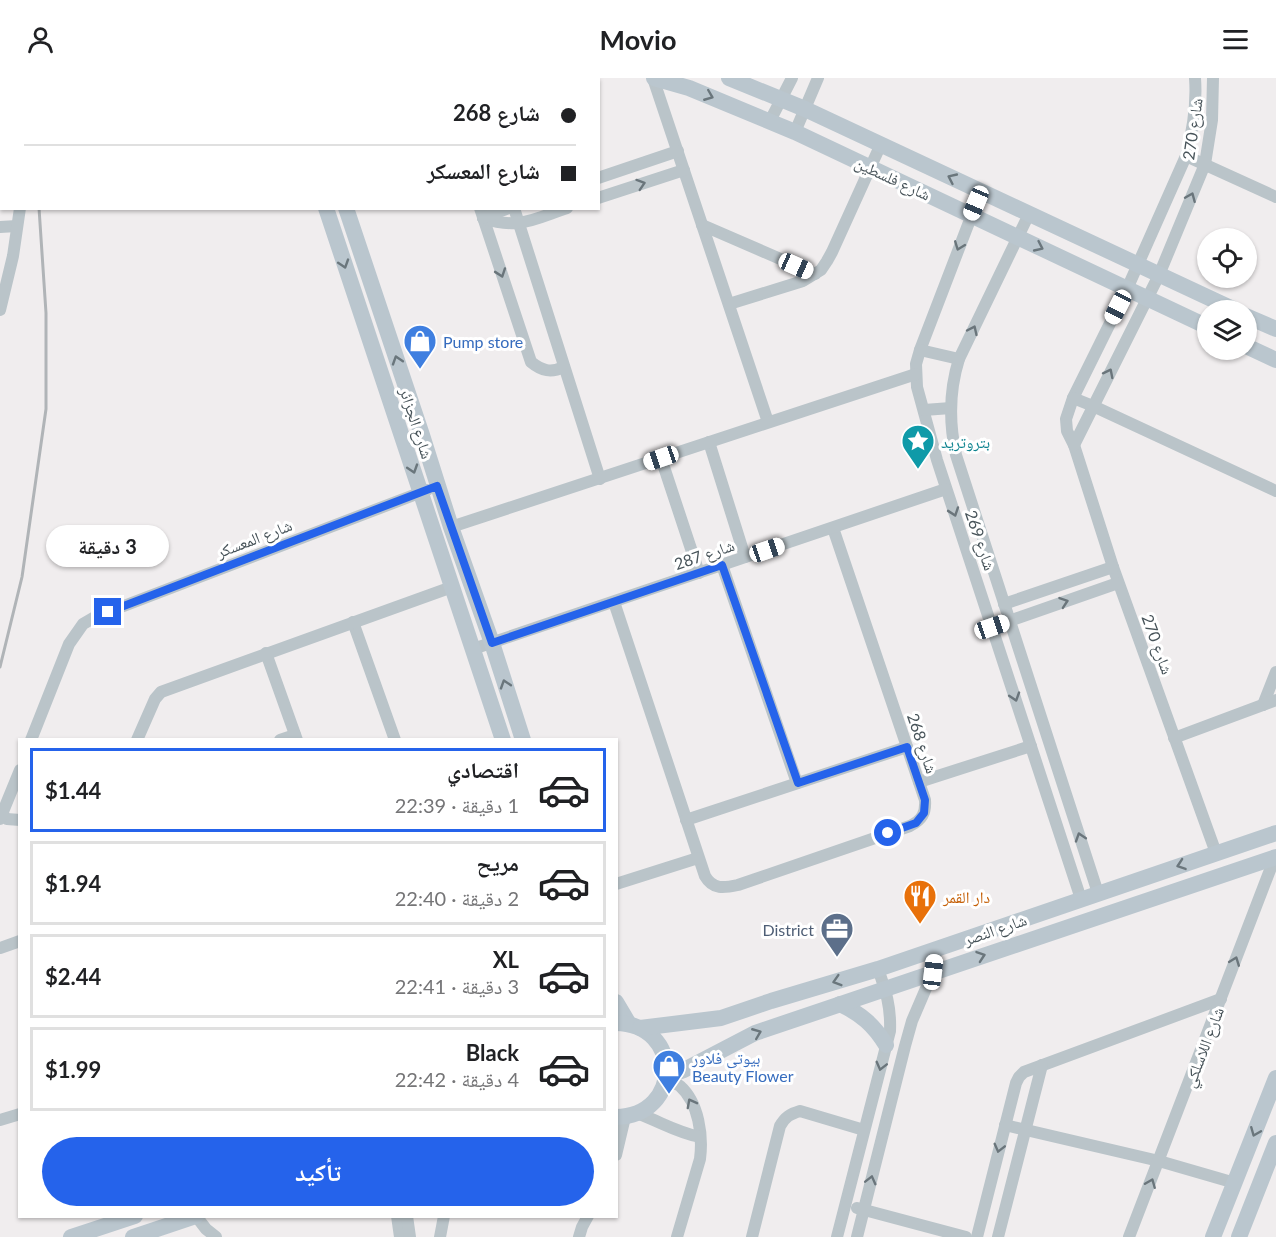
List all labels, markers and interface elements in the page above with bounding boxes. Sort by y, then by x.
icon: person [24,23,57,56]
text: Movio [600,23,676,56]
icon: menu [1219,23,1252,56]
one-way arrow [703,89,714,102]
street label: شارع 270 [1178,97,1208,161]
text: شارع 268 [453,99,540,126]
street label: شارع فلسطين [851,152,934,206]
text: شارع المعسكر [427,157,540,184]
one-way arrow [948,173,959,185]
one-way arrow [635,179,646,191]
car [961,183,991,223]
one-way arrow [1184,192,1196,203]
map controls [1197,228,1257,360]
button: locate [1197,228,1257,288]
one-way arrow [1033,239,1044,251]
one-way arrow [954,240,967,251]
car [776,250,816,282]
one-way arrow [337,258,350,269]
one-way arrow [494,267,506,278]
car [1102,287,1134,327]
button: layers [1197,300,1257,360]
shop icon: Pump store [402,323,438,370]
one-way arrow [965,326,977,337]
place label: Pump store [443,332,523,351]
one-way arrow [391,355,404,366]
one-way arrow [1102,369,1114,380]
street label: شارع الجزائر [394,384,437,462]
place icon: بتروتريد [900,423,936,470]
place label: بتروتريد [941,432,990,452]
car [641,444,681,472]
one-way arrow [405,463,418,474]
one-way arrow [946,506,959,517]
street label: شارع 269 [960,507,1000,573]
street label: شارع المعسكر [213,515,295,563]
callout: 3 دقيقة [46,525,170,567]
text: 3 دقيقة [78,534,137,558]
street label: شارع 287 [671,535,737,575]
car [747,536,787,564]
one-way arrow [1058,596,1068,609]
route end [94,598,121,625]
street label: شارع 270 [1137,611,1178,677]
car [972,613,1012,641]
one-way arrow [500,679,512,690]
one-way arrow [1008,691,1020,702]
street label: شارع 268 [902,710,942,776]
text: اقتصادي [447,756,519,783]
icon: car [537,763,591,817]
text: $1.44 [45,777,101,804]
text: 1 دقيقة · 22:39 [395,793,519,817]
route start [874,819,901,846]
one-way arrow [1074,832,1087,843]
text: مريح [476,849,519,876]
icon: car [537,856,591,910]
one-way arrow [1176,857,1187,870]
text: $1.94 [45,870,101,897]
restaurant icon: دار القمر [902,878,938,925]
text: 2 دقيقة · 22:40 [395,886,519,910]
place label: دار القمر [942,887,990,907]
street label: شارع النصر [960,909,1030,951]
office icon: District [819,911,855,958]
place label: District [762,920,814,939]
text: XL [493,946,519,973]
icon: car [537,949,591,1003]
one-way arrow [975,950,986,963]
car [922,953,944,991]
one-way arrow [1228,956,1241,967]
text: $2.44 [45,963,101,990]
text: 3 دقيقة · 22:41 [395,974,519,998]
one-way arrow [832,974,843,986]
street label: شارع اللاسلكي [1179,1004,1231,1091]
one-way arrow [751,1028,762,1040]
text: Black [466,1039,519,1066]
icon: car [537,1042,591,1096]
shop icon: بيوتى فلاور Beauty Flower [651,1048,687,1095]
place label: بيوتى فلاور Beauty Flower [691,1048,794,1085]
text: $1.99 [45,1056,101,1083]
one-way arrow [875,1061,888,1071]
text: 4 دقيقة · 22:42 [395,1067,519,1091]
one-way arrow [687,1099,698,1109]
one-way arrow [1249,1126,1262,1137]
button: تأكيد [42,1137,594,1206]
one-way arrow [994,1143,1007,1153]
one-way arrow [864,1175,877,1185]
one-way arrow [1144,1178,1156,1189]

